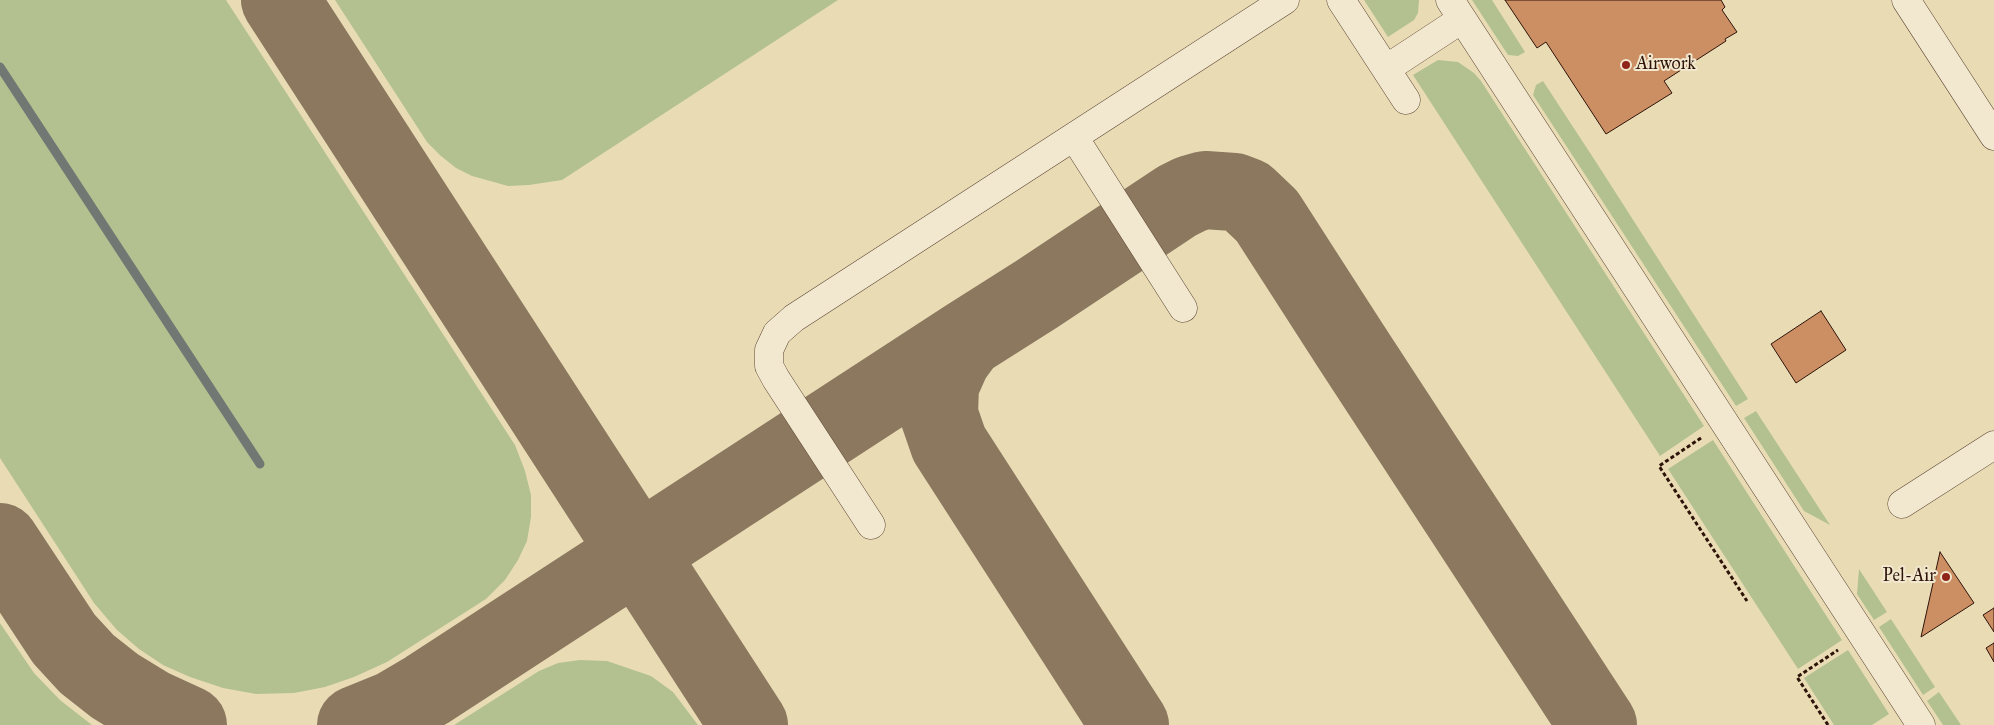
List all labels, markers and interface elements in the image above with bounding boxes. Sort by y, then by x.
place label: Airwork [1636,54,1696,76]
marker: Airwork [1620,59,1632,71]
place label: Pel-Air [1883,566,1936,588]
marker: Pel-Air [1940,571,1952,583]

